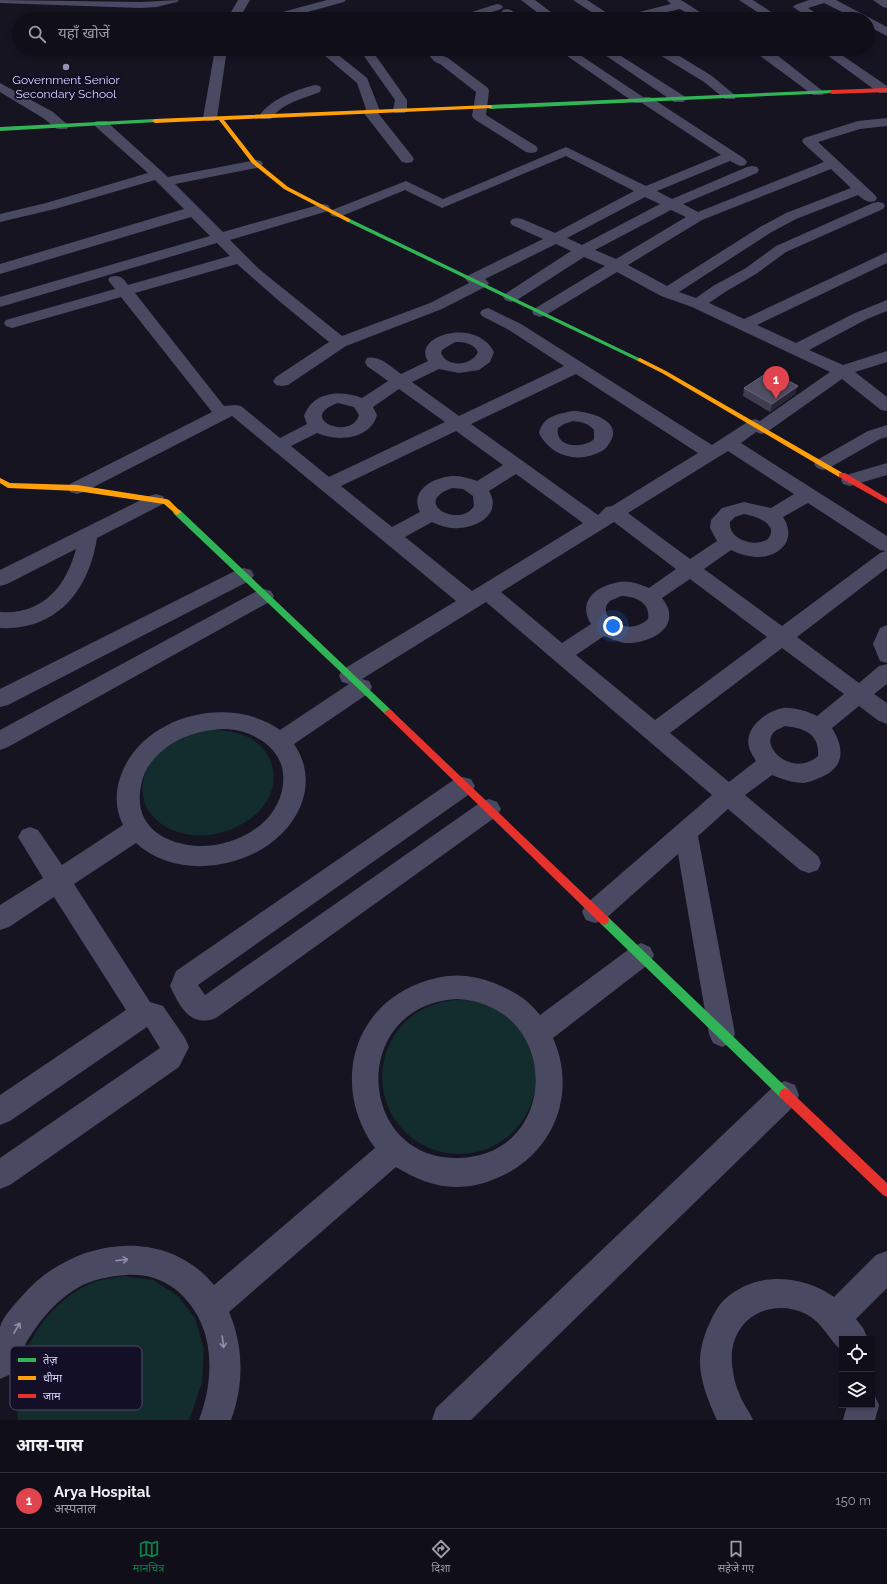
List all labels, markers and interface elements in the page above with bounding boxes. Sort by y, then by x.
search box [12,12,875,56]
icon: search [26,23,48,45]
text: यहाँ खोजें [58,24,110,42]
marker: Government Senior Secondary School [61,62,71,72]
place label: Government Senior Secondary School [12,73,120,101]
pin: 1 [763,366,789,399]
your location [603,616,623,636]
one-way arrow [115,1256,128,1264]
one-way arrow [13,1323,21,1334]
one-way arrow [219,1335,227,1348]
map controls [839,1336,875,1408]
button: locate [839,1336,875,1372]
legend [10,1346,142,1410]
text: तेज़ [43,1354,58,1367]
text: धीमा [43,1372,62,1385]
button: layers [839,1372,875,1408]
text: जाम [43,1390,61,1403]
text: आस-पास [16,1435,83,1455]
text: Arya Hospital [54,1483,150,1501]
text: 1 [26,1493,32,1508]
text: 150 m [835,1493,871,1508]
text: अस्पताल [54,1501,96,1516]
tab: मानचित्र [133,1538,164,1576]
tab: दिशा [430,1538,452,1576]
tab: सहेजे गए [718,1538,754,1576]

